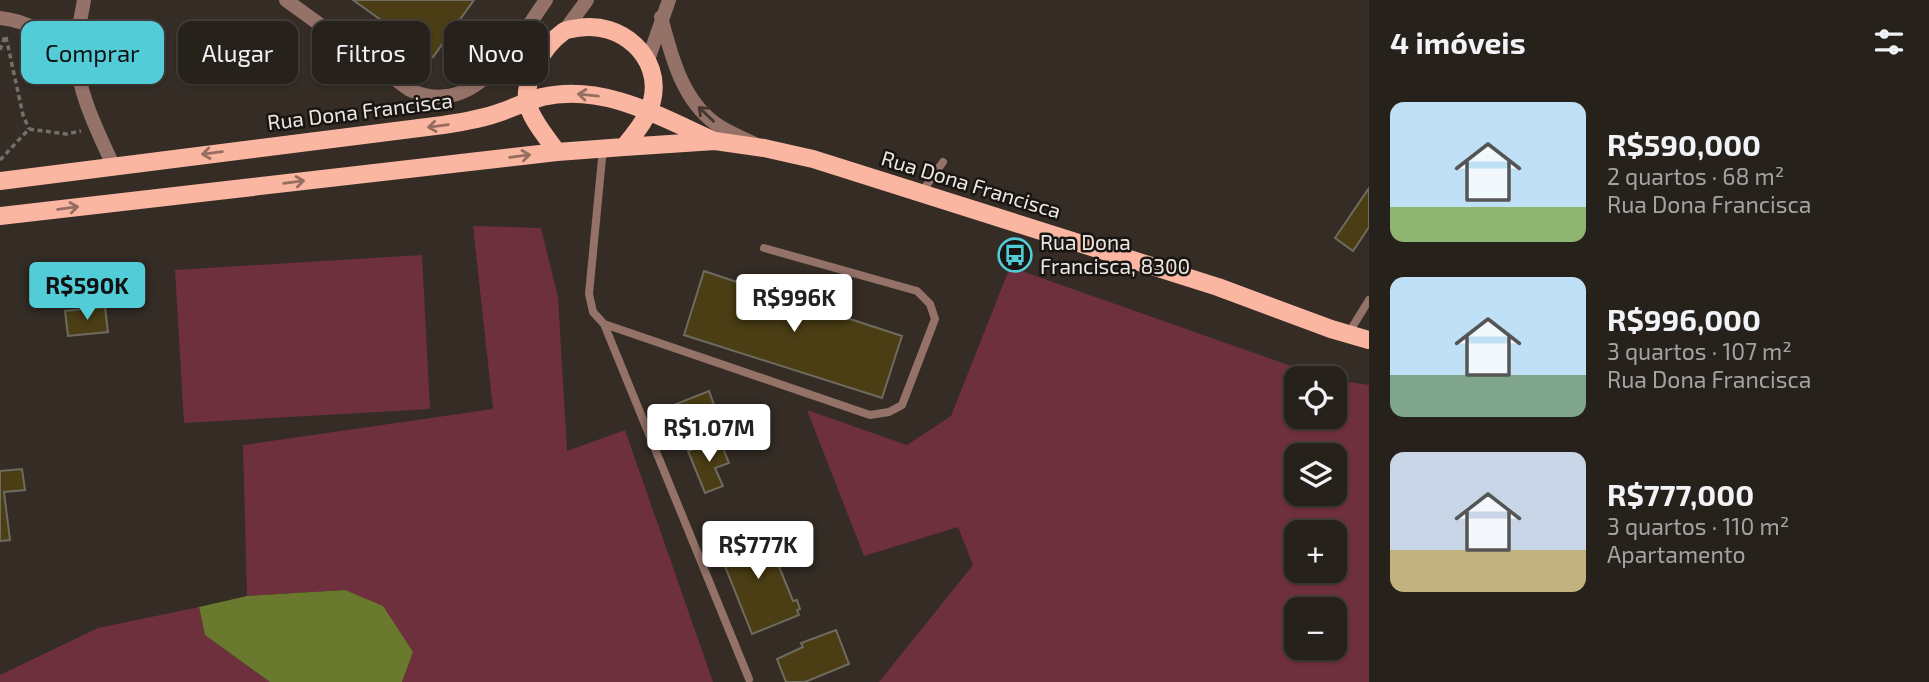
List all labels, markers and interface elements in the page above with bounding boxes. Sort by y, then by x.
chip: Comprar [21,21,164,84]
chip: Alugar [178,21,298,84]
chip: Filtros [312,21,430,84]
chip: Novo [444,21,548,84]
icon: filters [1870,23,1908,61]
text: 4 imóveis [1390,24,1526,60]
street label: Rua Dona Francisca [266,87,454,134]
one-way arrow [577,89,600,102]
one-way arrow [697,106,714,123]
one-way arrow [427,119,449,132]
text: R$590,000 [1607,126,1761,162]
icon: home [1446,130,1530,214]
street label: Rua Dona Francisca [879,144,1064,223]
one-way arrow [201,147,224,160]
one-way arrow [508,150,531,163]
text: 2 quartos · 68 m² [1607,162,1784,190]
one-way arrow [282,175,305,188]
text: Rua Dona Francisca [1607,190,1811,218]
one-way arrow [56,201,79,214]
place label: Rua Dona Francisca, 8300 [1040,229,1190,278]
bus stop icon: Rua Dona Francisca, 8300 [996,236,1034,274]
pin: R$590K [30,262,144,322]
text: R$590K [45,271,129,299]
pin: R$996K [737,274,851,334]
text: R$996K [752,283,836,311]
text: R$996,000 [1607,301,1761,337]
icon: home [1446,305,1530,389]
text: 3 quartos · 107 m² [1607,337,1792,365]
text: Rua Dona Francisca [1607,365,1811,393]
map controls [1284,366,1347,660]
button: locate [1284,366,1347,429]
pin: R$1.07M [644,405,774,464]
text: R$1.07M [663,413,755,441]
button: layers [1284,443,1347,506]
text: R$777,000 [1607,476,1754,512]
icon: home [1446,480,1530,564]
text: 3 quartos · 110 m² [1607,512,1789,540]
button: + [1284,520,1347,583]
pin: R$777K [701,522,815,581]
text: R$777K [718,530,798,558]
text: Apartamento [1607,540,1746,568]
button: − [1284,597,1347,660]

